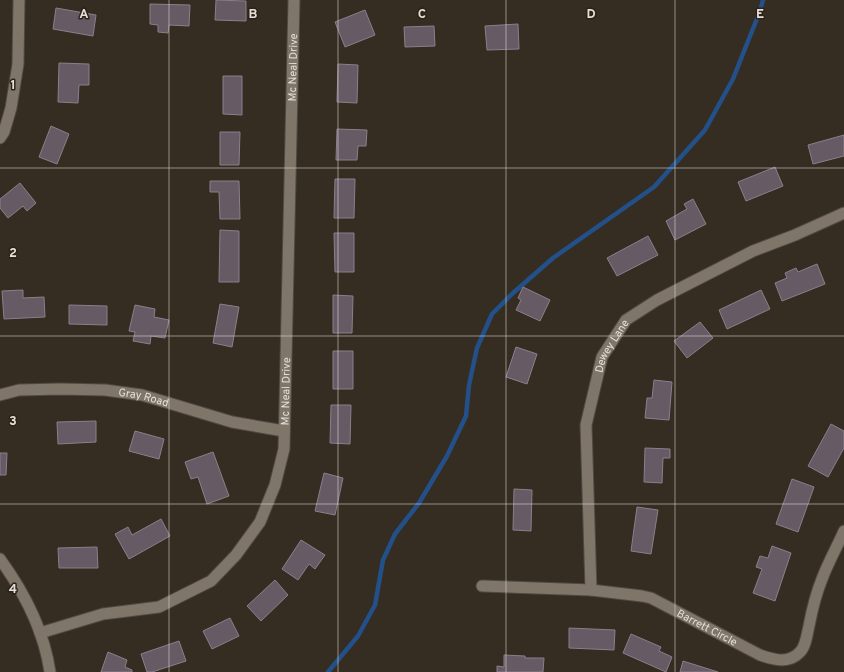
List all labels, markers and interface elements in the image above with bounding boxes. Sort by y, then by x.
text: A [79,7,89,23]
text: B [249,7,258,23]
text: C [418,7,426,23]
text: D [586,7,596,23]
text: E [756,7,764,23]
street label: Mc Neal Drive [286,33,301,102]
text: 1 [10,78,16,94]
text: 2 [9,246,17,262]
street label: Dewey Lane [593,317,633,374]
street label: Mc Neal Drive [279,357,294,425]
street label: Gray Road [117,386,170,411]
text: 3 [9,414,17,430]
text: 4 [9,582,17,598]
street label: Barrett Circle [674,607,739,650]

